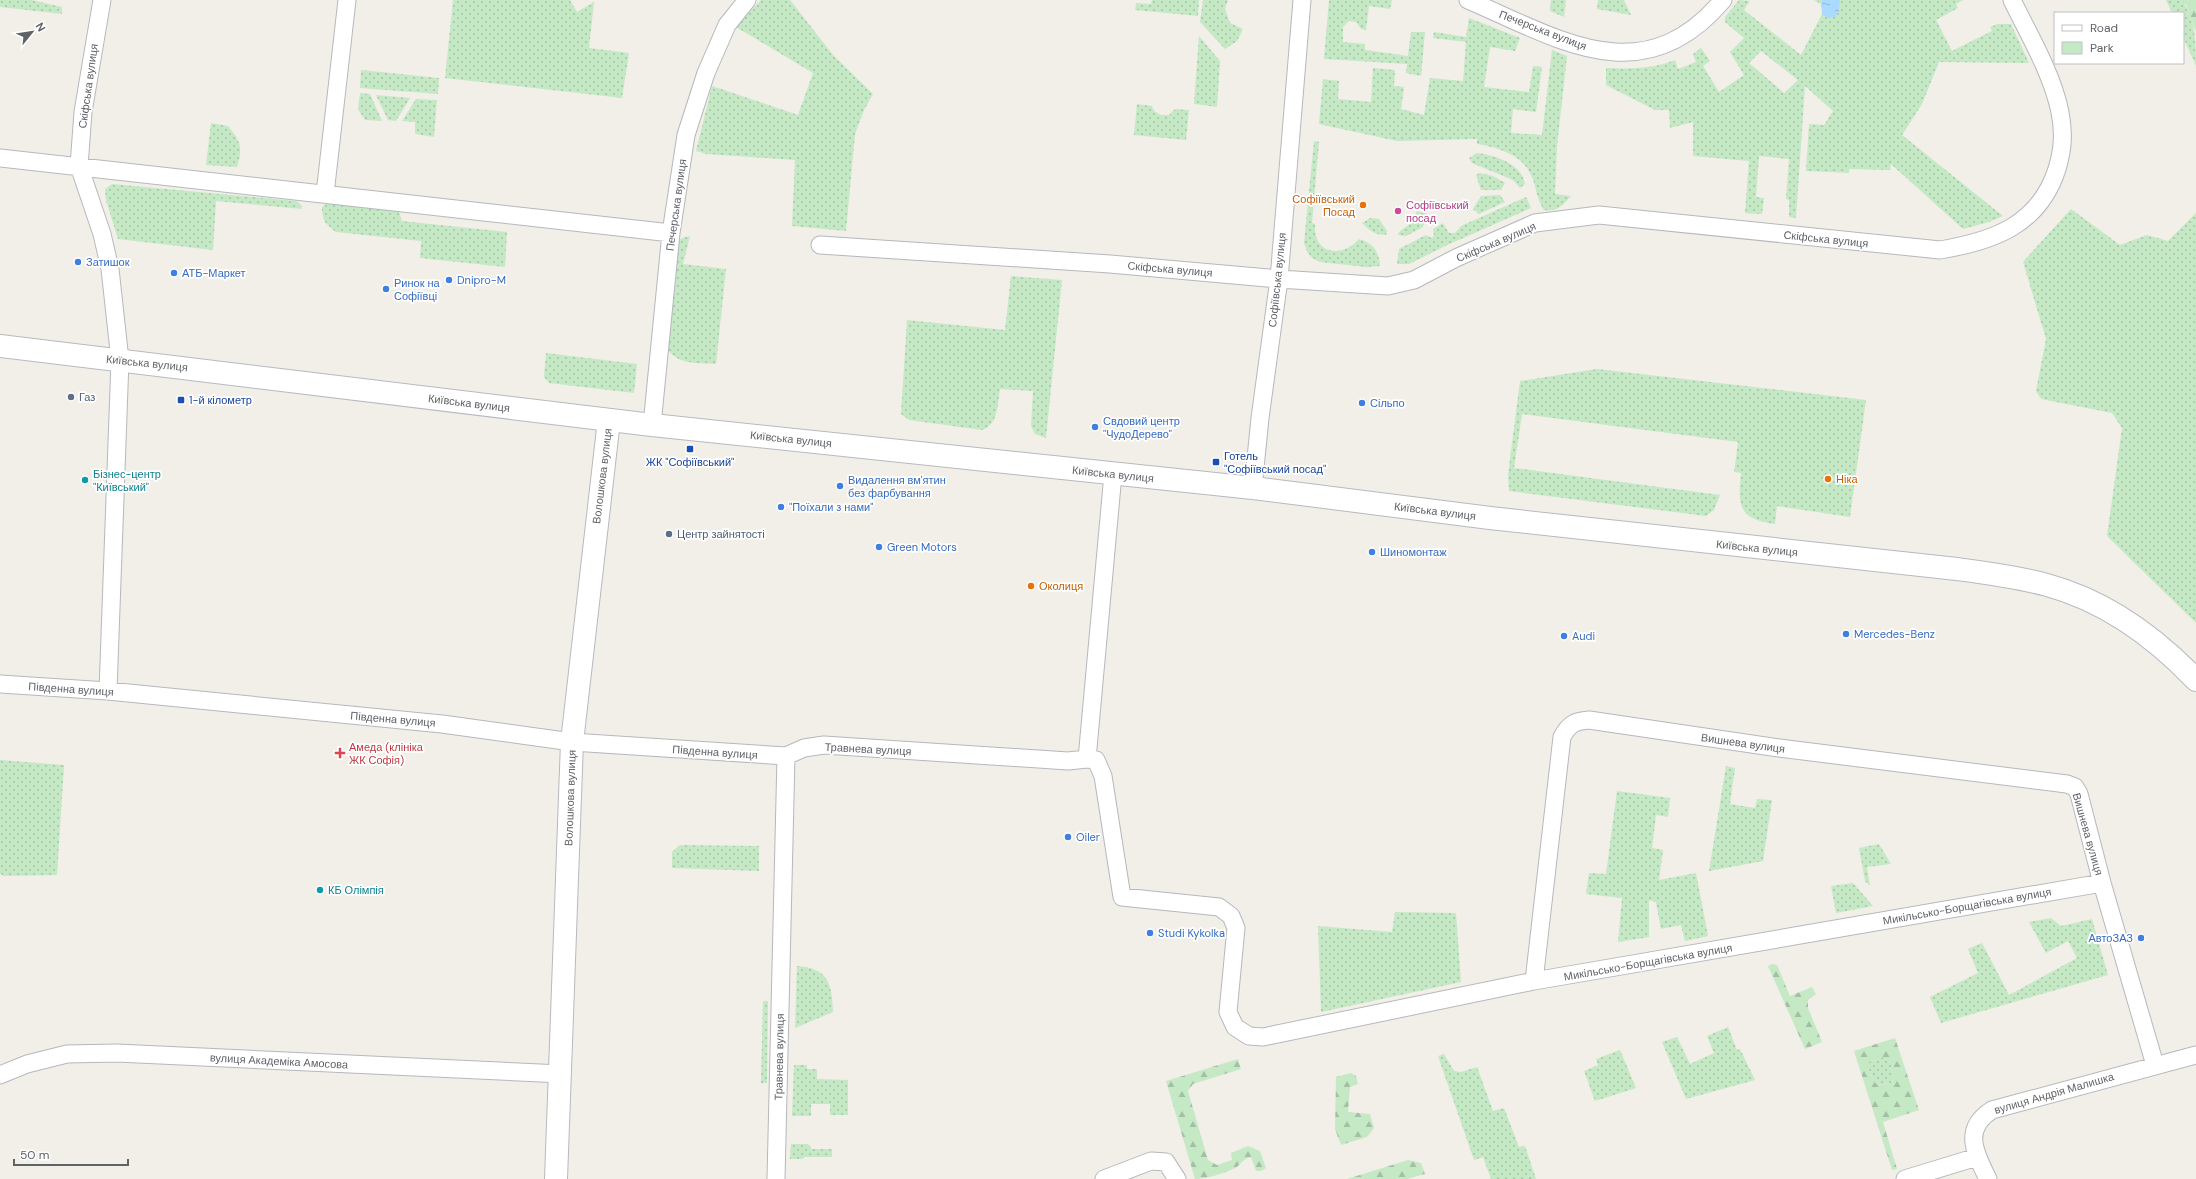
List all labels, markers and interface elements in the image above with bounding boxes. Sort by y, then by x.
street label: Печерська вулиця [1497,7,1589,53]
north arrow [12,12,52,52]
legend [2054,12,2184,64]
text: N [33,20,49,34]
text: Road [2090,20,2118,36]
text: Park [2090,40,2114,56]
street label: Скіфська вулиця [75,43,101,129]
street label: Печерська вулиця [663,158,689,252]
place label: Софіївський Посад [1292,192,1356,219]
place label: Софіївський посад [1406,198,1469,225]
marker: Софіївський Посад [1358,200,1368,210]
marker: Софіївський посад [1393,206,1403,216]
street label: Скіфська вулиця [1454,219,1538,265]
street label: Скіфська вулиця [1783,228,1869,250]
street label: Софіївська вулиця [1265,232,1289,328]
place label: Затишок [86,255,130,269]
marker: Затишок [73,257,83,267]
street label: Скіфська вулиця [1127,258,1213,280]
place label: АТБ-Маркет [182,266,246,280]
marker: АТБ-Маркет [169,268,179,278]
place label: Dnipro-M [457,273,506,287]
marker: Dnipro-M [444,275,454,285]
place label: Ринок на Софіївці [394,276,440,303]
marker: Ринок на Софіївці [381,284,391,294]
street label: Київська вулиця [105,352,189,374]
place label: Газ [79,390,95,404]
street label: Київська вулиця [427,391,511,415]
marker: Газ [66,392,76,402]
place label: 1-й кілометр [189,393,252,407]
marker: 1-й кілометр [176,395,186,405]
place label: Сільпо [1370,396,1405,410]
marker: Сільпо [1357,398,1367,408]
place label: Свдовий центр "ЧудоДерево" [1103,414,1180,441]
marker: Свдовий центр "ЧудоДерево" [1090,422,1100,432]
street label: Волошкова вулиця [589,427,615,525]
street label: Київська вулиця [749,428,833,450]
marker: ЖК "Софіївський" [685,444,695,454]
place label: Готель "Софіївський посад" [1224,449,1326,476]
place label: ЖК "Софіївський" [646,455,734,469]
marker: Готель "Софіївський посад" [1211,457,1221,467]
street label: Київська вулиця [1071,463,1155,485]
place label: Бізнес-центр "Київський" [93,467,161,494]
place label: Ніка [1836,472,1858,486]
place label: Видалення вм'ятин без фарбування [848,473,946,500]
marker: Ніка [1823,474,1833,484]
marker: Бізнес-центр "Київський" [80,475,90,485]
marker: Видалення вм'ятин без фарбування [835,481,845,491]
street label: Київська вулиця [1393,499,1477,523]
place label: "Поїхали з нами" [789,500,873,514]
marker: "Поїхали з нами" [776,502,786,512]
place label: Центр зайнятості [677,527,765,541]
marker: Центр зайнятості [664,529,674,539]
street label: Київська вулиця [1715,537,1799,559]
place label: Green Motors [887,540,957,554]
marker: Green Motors [874,542,884,552]
place label: Шиномонтаж [1380,545,1447,559]
marker: Шиномонтаж [1367,547,1377,557]
place label: Околиця [1039,579,1083,593]
marker: Околиця [1026,581,1036,591]
place label: Mercedes-Benz [1854,627,1935,641]
place label: Audi [1572,629,1595,643]
marker: Mercedes-Benz [1841,629,1851,639]
marker: Audi [1559,631,1569,641]
street label: Південна вулиця [28,679,114,699]
street label: Південна вулиця [350,708,436,730]
street label: Вишнева вулиця [1700,730,1786,756]
place label: Амеда (клініка ЖК Софія) [349,740,424,767]
street label: Травнева вулиця [824,740,912,758]
street label: Південна вулиця [672,742,758,762]
marker: Амеда (клініка ЖК Софія) [334,747,346,759]
street label: Волошкова вулиця [561,750,579,846]
street label: Вишнева вулиця [2070,791,2106,877]
place label: Oiler [1076,830,1100,844]
marker: Oiler [1063,832,1073,842]
place label: КБ Олімпія [328,883,384,897]
street label: Микільсько-Борщагівська вулиця [1882,884,2052,928]
marker: КБ Олімпія [315,885,325,895]
place label: Studi Kykolka [1158,926,1225,940]
marker: Studi Kykolka [1145,928,1155,938]
place label: АвтоЗАЗ [2089,931,2133,945]
marker: АвтоЗАЗ [2136,933,2146,943]
street label: Микільсько-Борщагівська вулиця [1563,940,1733,984]
street label: Травнева вулиця [771,1013,787,1101]
street label: вулиця Академіка Амосова [210,1050,349,1072]
street label: вулиця Андрія Малишка [1993,1069,2116,1117]
scale bar [14,1141,128,1167]
text: 50 m [20,1147,49,1163]

